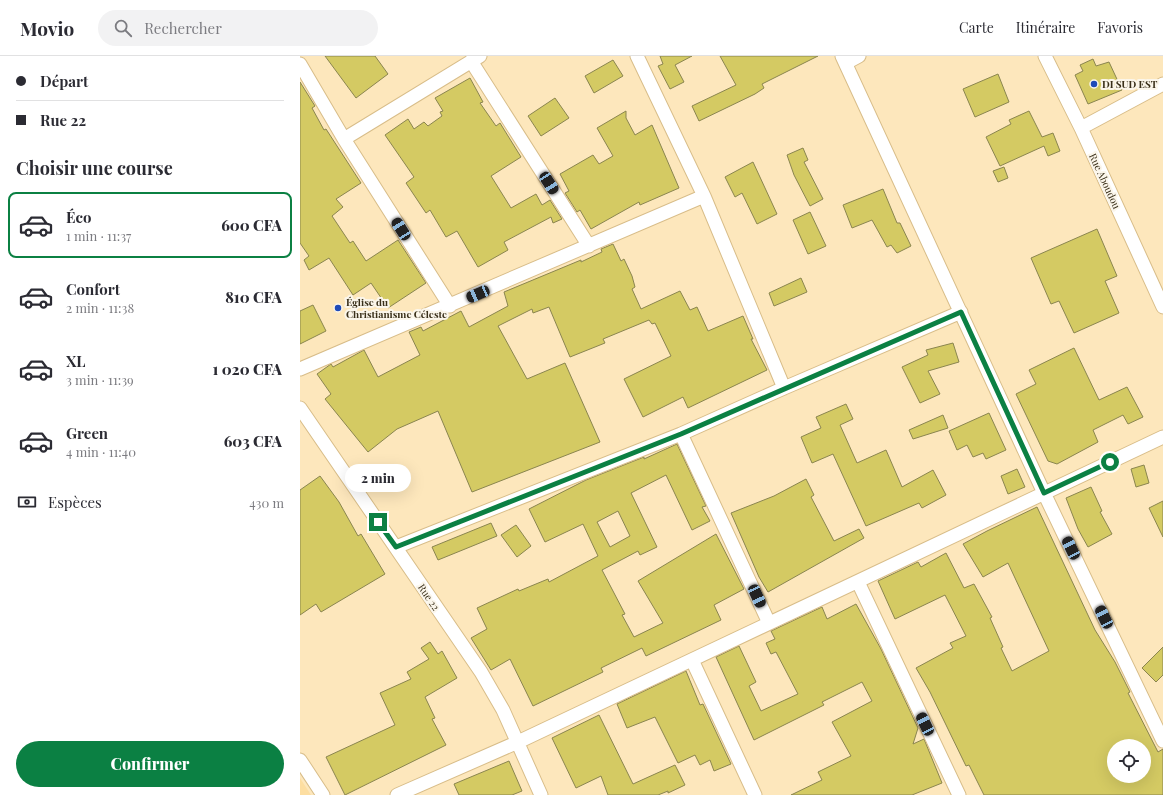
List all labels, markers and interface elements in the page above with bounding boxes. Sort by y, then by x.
search box [98,10,378,46]
text: Movio [20,15,74,41]
icon: search [112,17,134,39]
text: Rechercher [144,18,222,38]
text: Carte [959,18,994,37]
text: Itinéraire [1016,18,1075,37]
text: Favoris [1097,18,1143,37]
text: Départ [40,71,88,91]
place label: DI SUD EST [1102,77,1158,91]
marker: DI SUD EST [1089,79,1099,89]
text: Rue 22 [40,110,86,130]
street label: Rue Aboudou [1086,151,1124,211]
text: Choisir une course [16,156,173,180]
car [537,170,561,196]
icon: car [18,207,54,243]
text: Éco [66,207,91,227]
text: 600 CFA [221,215,282,235]
car [390,216,412,242]
text: 1 min · 11:37 [66,227,131,244]
icon: car [18,279,54,315]
text: Confort [66,279,120,299]
car [465,284,491,304]
text: 810 CFA [225,287,282,307]
place label: Église du Christianisme Céleste [346,295,447,321]
text: 2 min · 11:38 [66,299,134,316]
marker: Église du Christianisme Céleste [333,303,343,313]
icon: car [18,351,54,387]
text: XL [66,351,86,371]
text: 1 020 CFA [212,359,282,379]
text: 3 min · 11:39 [66,371,134,388]
icon: car [18,423,54,459]
text: Green [66,423,108,443]
text: 603 CFA [224,431,282,451]
text: 4 min · 11:40 [66,443,136,460]
route start [1101,453,1119,471]
callout: 2 min [345,464,411,492]
text: 2 min [361,469,395,486]
icon: cash [16,491,38,513]
text: Espèces [48,492,102,512]
text: 430 m [249,494,284,511]
route end [369,513,387,531]
car [1060,535,1082,561]
street label: Rue 22 [415,581,443,613]
car [746,583,768,609]
car [1093,604,1115,630]
car [914,711,936,737]
map controls [1107,739,1151,783]
button: locate [1107,739,1151,783]
button: Confirmer [16,741,284,787]

